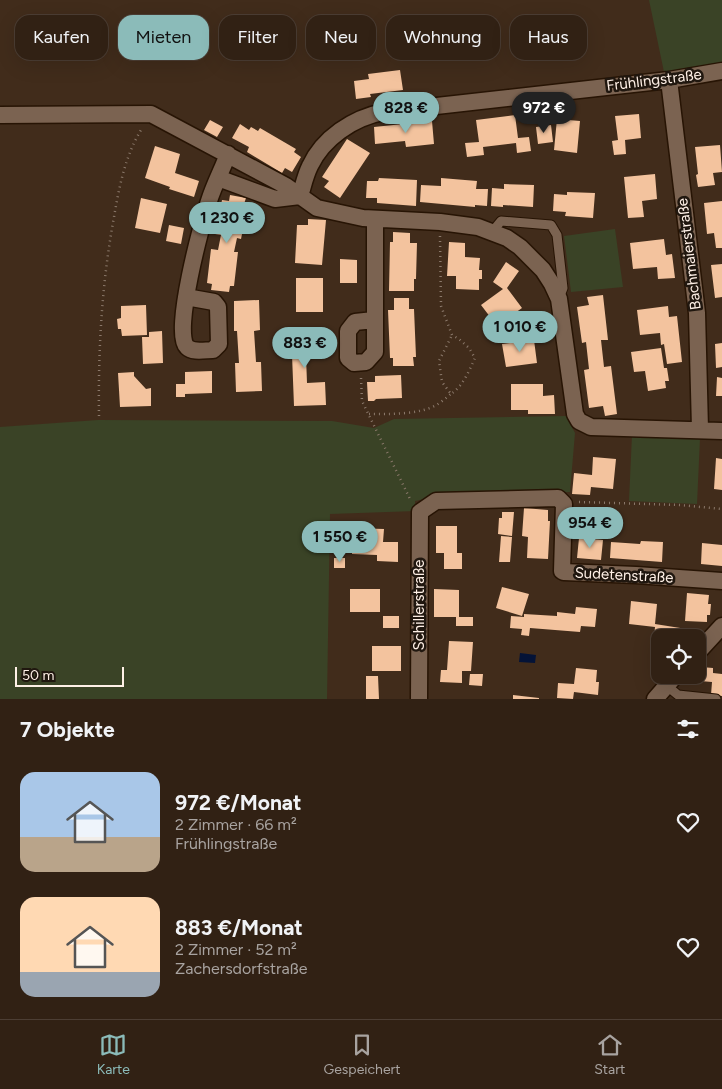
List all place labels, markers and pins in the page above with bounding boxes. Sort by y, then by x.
pin: 828 € [371,92,441,134]
pin: 972 € [509,92,579,134]
pin: 1 230 € [181,202,273,244]
pin: 1 010 € [474,310,566,353]
pin: 883 € [270,326,340,369]
pin: 954 € [555,506,625,549]
pin: 1 550 € [294,520,386,563]

